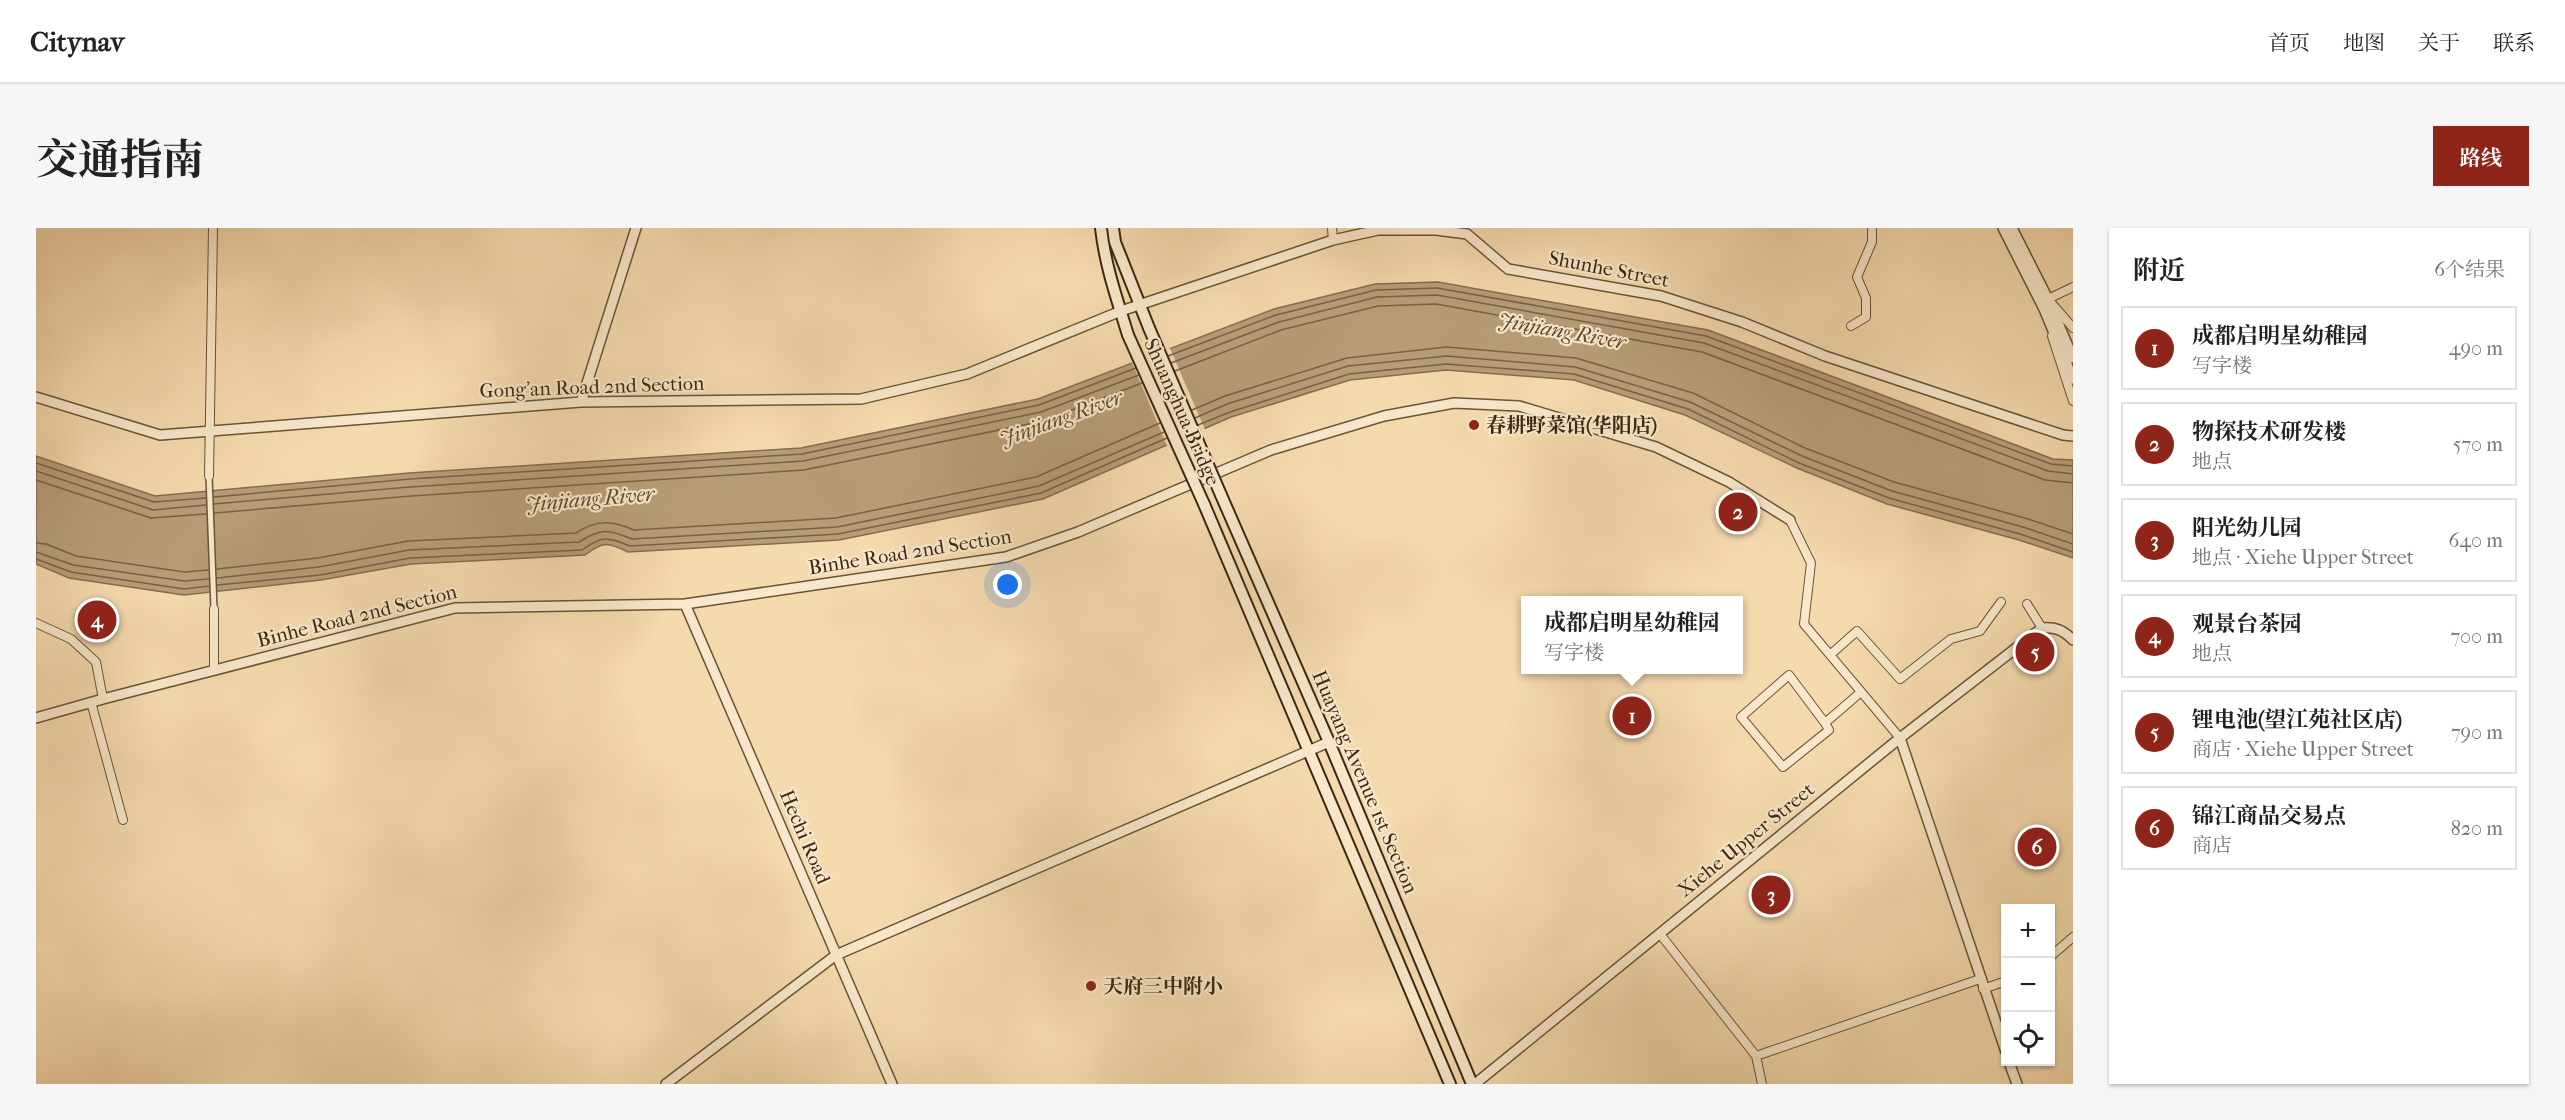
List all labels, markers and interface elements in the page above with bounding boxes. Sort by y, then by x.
text: Citynav [30,25,124,58]
text: 首页 [2268,31,2310,55]
text: 地图 [2343,31,2385,55]
text: 关于 [2418,31,2460,55]
text: 联系 [2493,31,2535,55]
button: 路线 [2433,126,2529,186]
text: 交通指南 [36,136,204,185]
street label: Shunhe Street [1547,246,1671,292]
text: 附近 [2133,255,2185,286]
text: 6个结果 [2434,258,2505,281]
water label: Jinjiang River [1496,308,1629,354]
text: 成都启明星幼稚园 [2192,323,2368,349]
street label: Shuanghua Bridge [1139,335,1225,489]
text: 1 [2151,337,2158,360]
text: 490 m [2449,337,2503,360]
text: 写字楼 [2192,354,2252,377]
street label: Gong'an Road 2nd Section [479,372,705,402]
water label: Jinjiang River [996,384,1127,451]
place label: 春耕野菜馆(华阳店) [1486,414,1657,437]
marker: 春耕野菜馆(华阳店) [1467,418,1481,432]
text: 物探技术研发楼 [2192,419,2346,445]
text: 2 [2149,433,2160,456]
text: 570 m [2453,433,2503,456]
text: 地点 [2192,450,2232,473]
water label: Jinjiang River [525,481,657,517]
pin: 2 [1718,490,1758,534]
text: 阳光幼儿园 [2192,515,2302,541]
street label: Binhe Road 2nd Section [807,525,1014,579]
text: 3 [2150,529,2159,552]
text: 640 m [2448,529,2503,552]
text: 地点 · Xiehe Upper Street [2192,546,2414,569]
your location [993,570,1022,599]
street label: Binhe Road 2nd Section [255,580,460,652]
popup [1521,596,1743,674]
pin: 4 [78,598,116,642]
text: 成都启明星幼稚园 [1544,610,1720,636]
text: 观景台茶园 [2192,611,2302,637]
text: 4 [2149,625,2160,648]
text: 700 m [2450,625,2503,648]
pin: 5 [2016,630,2054,674]
text: 写字楼 [1544,641,1604,664]
text: 地点 [2192,642,2232,665]
street label: Huayang Avenue 1st Section [1307,667,1423,898]
pin: 1 [1612,694,1652,738]
text: 锂电池(望江苑社区店) [2192,707,2402,733]
text: 5 [2150,721,2159,744]
text: 790 m [2451,721,2503,744]
text: 商店 · Xiehe Upper Street [2192,738,2414,761]
street label: Xiehe Upper Street [1673,778,1819,902]
street label: Hechi Road [775,786,836,889]
text: 锦江商品交易点 [2192,803,2346,829]
text: 6 [2149,817,2160,840]
text: 820 m [2451,817,2503,840]
pin: 6 [2018,824,2056,870]
text: 商店 [2192,834,2232,857]
pin: 3 [1752,872,1790,918]
map controls [2001,904,2055,1066]
button: + [2001,904,2055,958]
button: − [2001,958,2055,1012]
place label: 天府三中附小 [1103,975,1223,998]
marker: 天府三中附小 [1084,979,1098,993]
button: locate [2001,1012,2055,1066]

